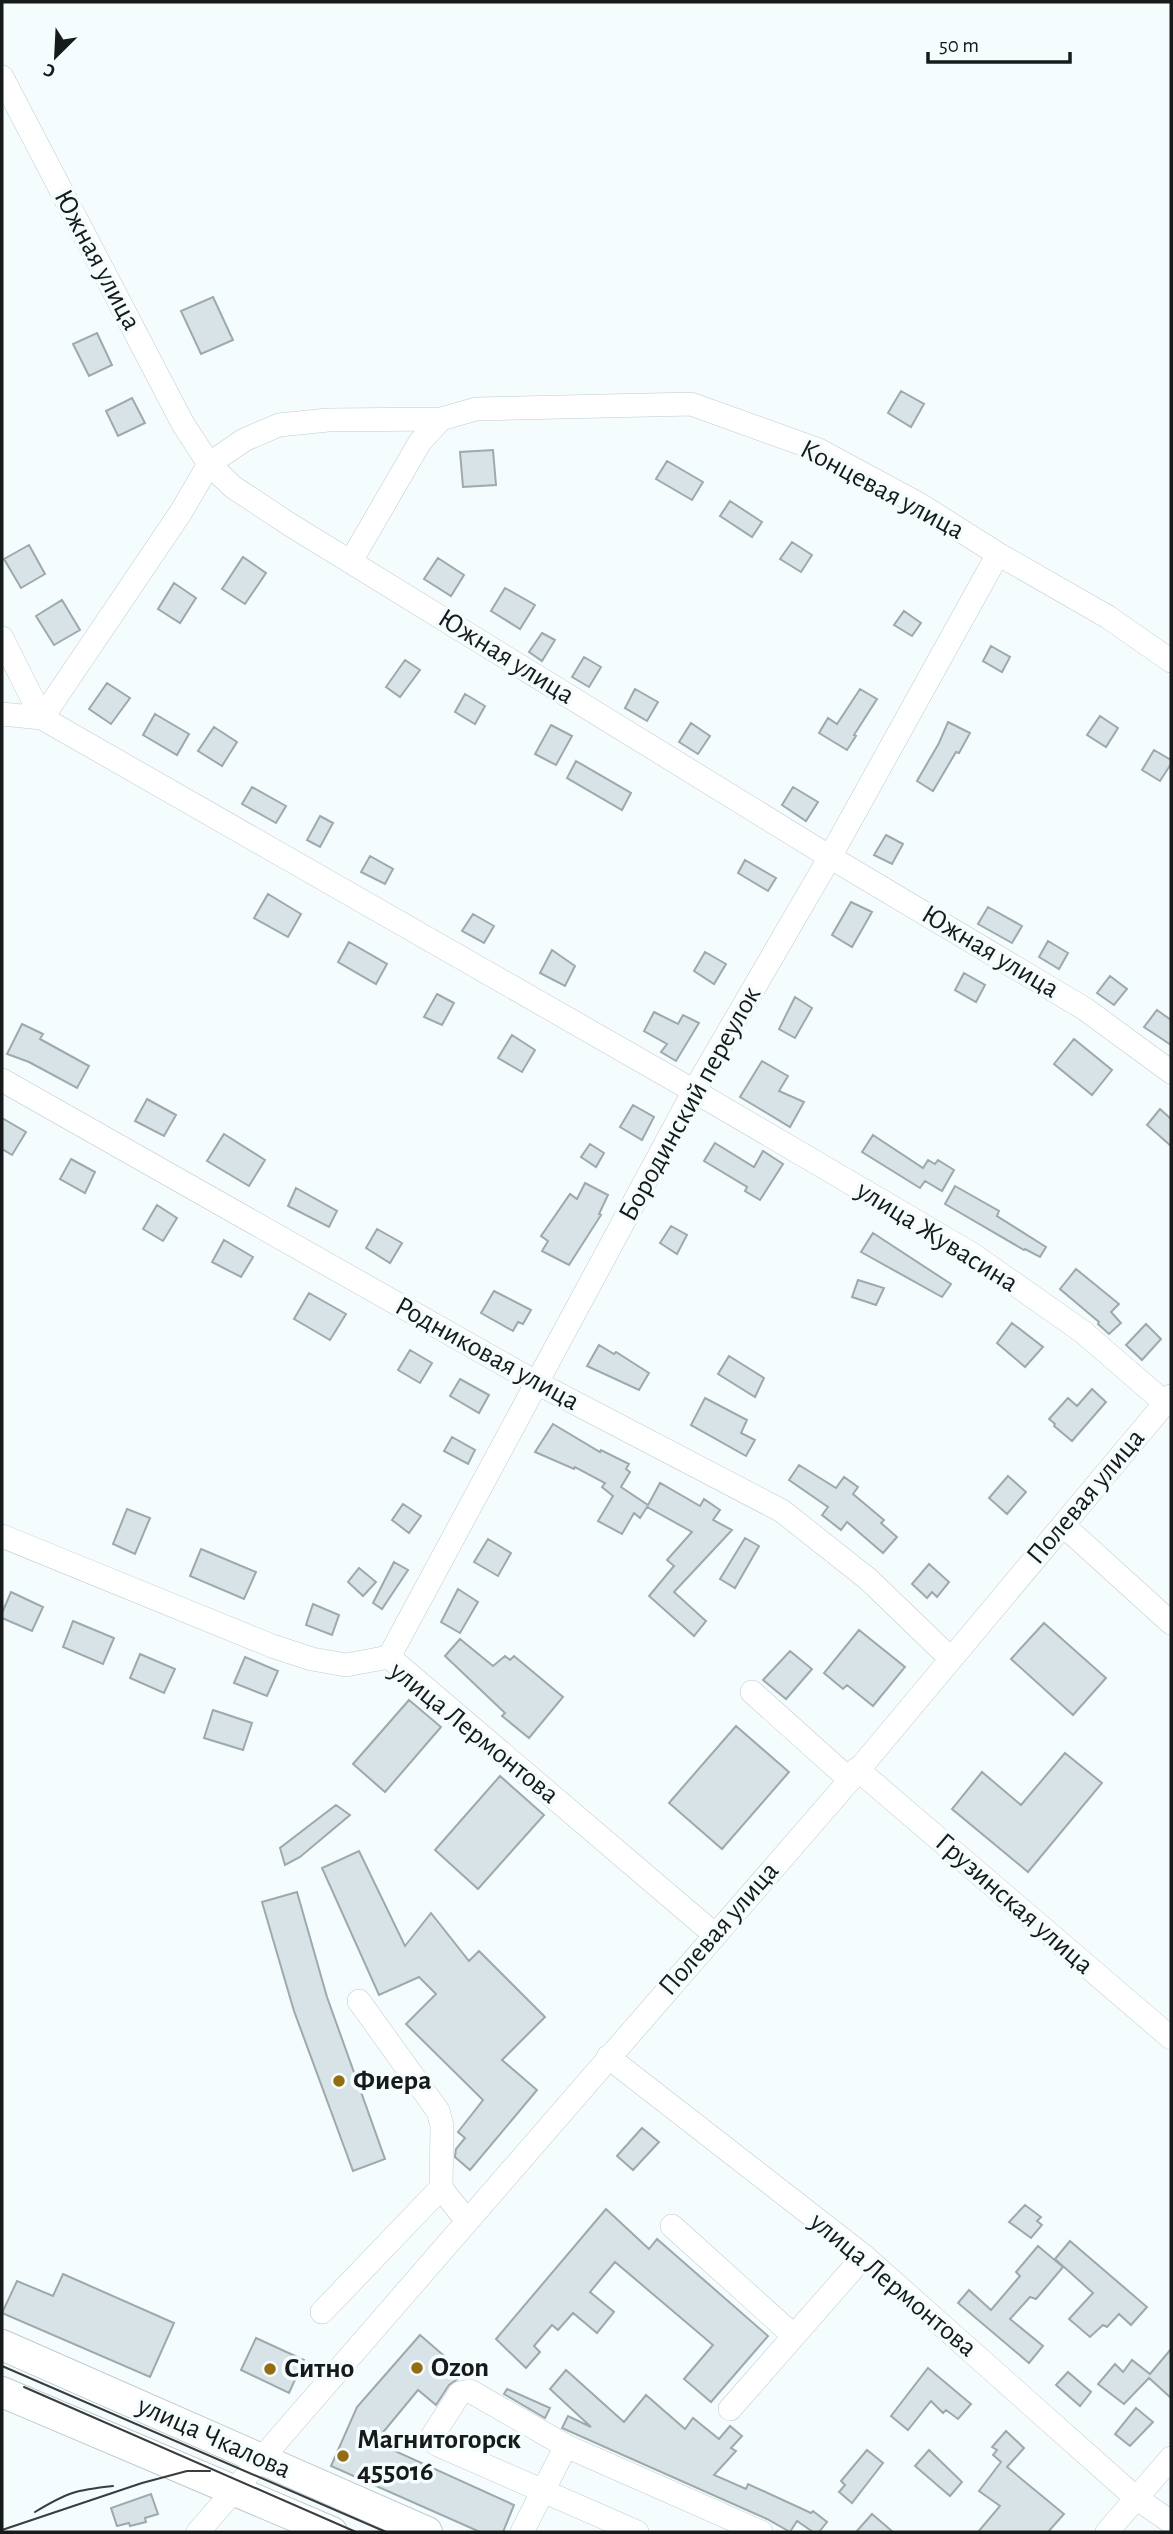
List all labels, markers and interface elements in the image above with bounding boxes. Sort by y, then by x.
north arrow [21,21,91,91]
scale bar [928,21,1070,65]
text: 50 m [939,35,979,56]
text: С [41,59,58,81]
street label: Южная улица [48,185,146,335]
street label: Концевая улица [795,435,969,545]
street label: Южная улица [433,604,579,710]
street label: Южная улица [917,900,1064,1004]
street label: Бородинский переулок [614,982,766,1226]
street label: улица Жувасина [850,1176,1023,1298]
street label: Родниковая улица [390,1292,584,1416]
street label: Полевая улица [1022,1424,1151,1570]
street label: улица Лермонтова [384,1656,564,1810]
street label: Грузинская улица [930,1828,1098,1980]
street label: Полевая улица [654,1857,784,2001]
place label: Фиера [353,2067,431,2095]
marker: Фиера [331,2073,347,2089]
street label: улица Лермонтова [804,2207,982,2363]
place label: Ozon [431,2354,489,2382]
place label: Ситно [284,2355,354,2383]
marker: Ozon [409,2360,425,2376]
marker: Ситно [262,2361,278,2377]
street label: улица Чкалова [132,2391,295,2484]
place label: Магнитогорск 455016 [357,2426,521,2486]
marker: Магнитогорск 455016 [335,2448,351,2464]

